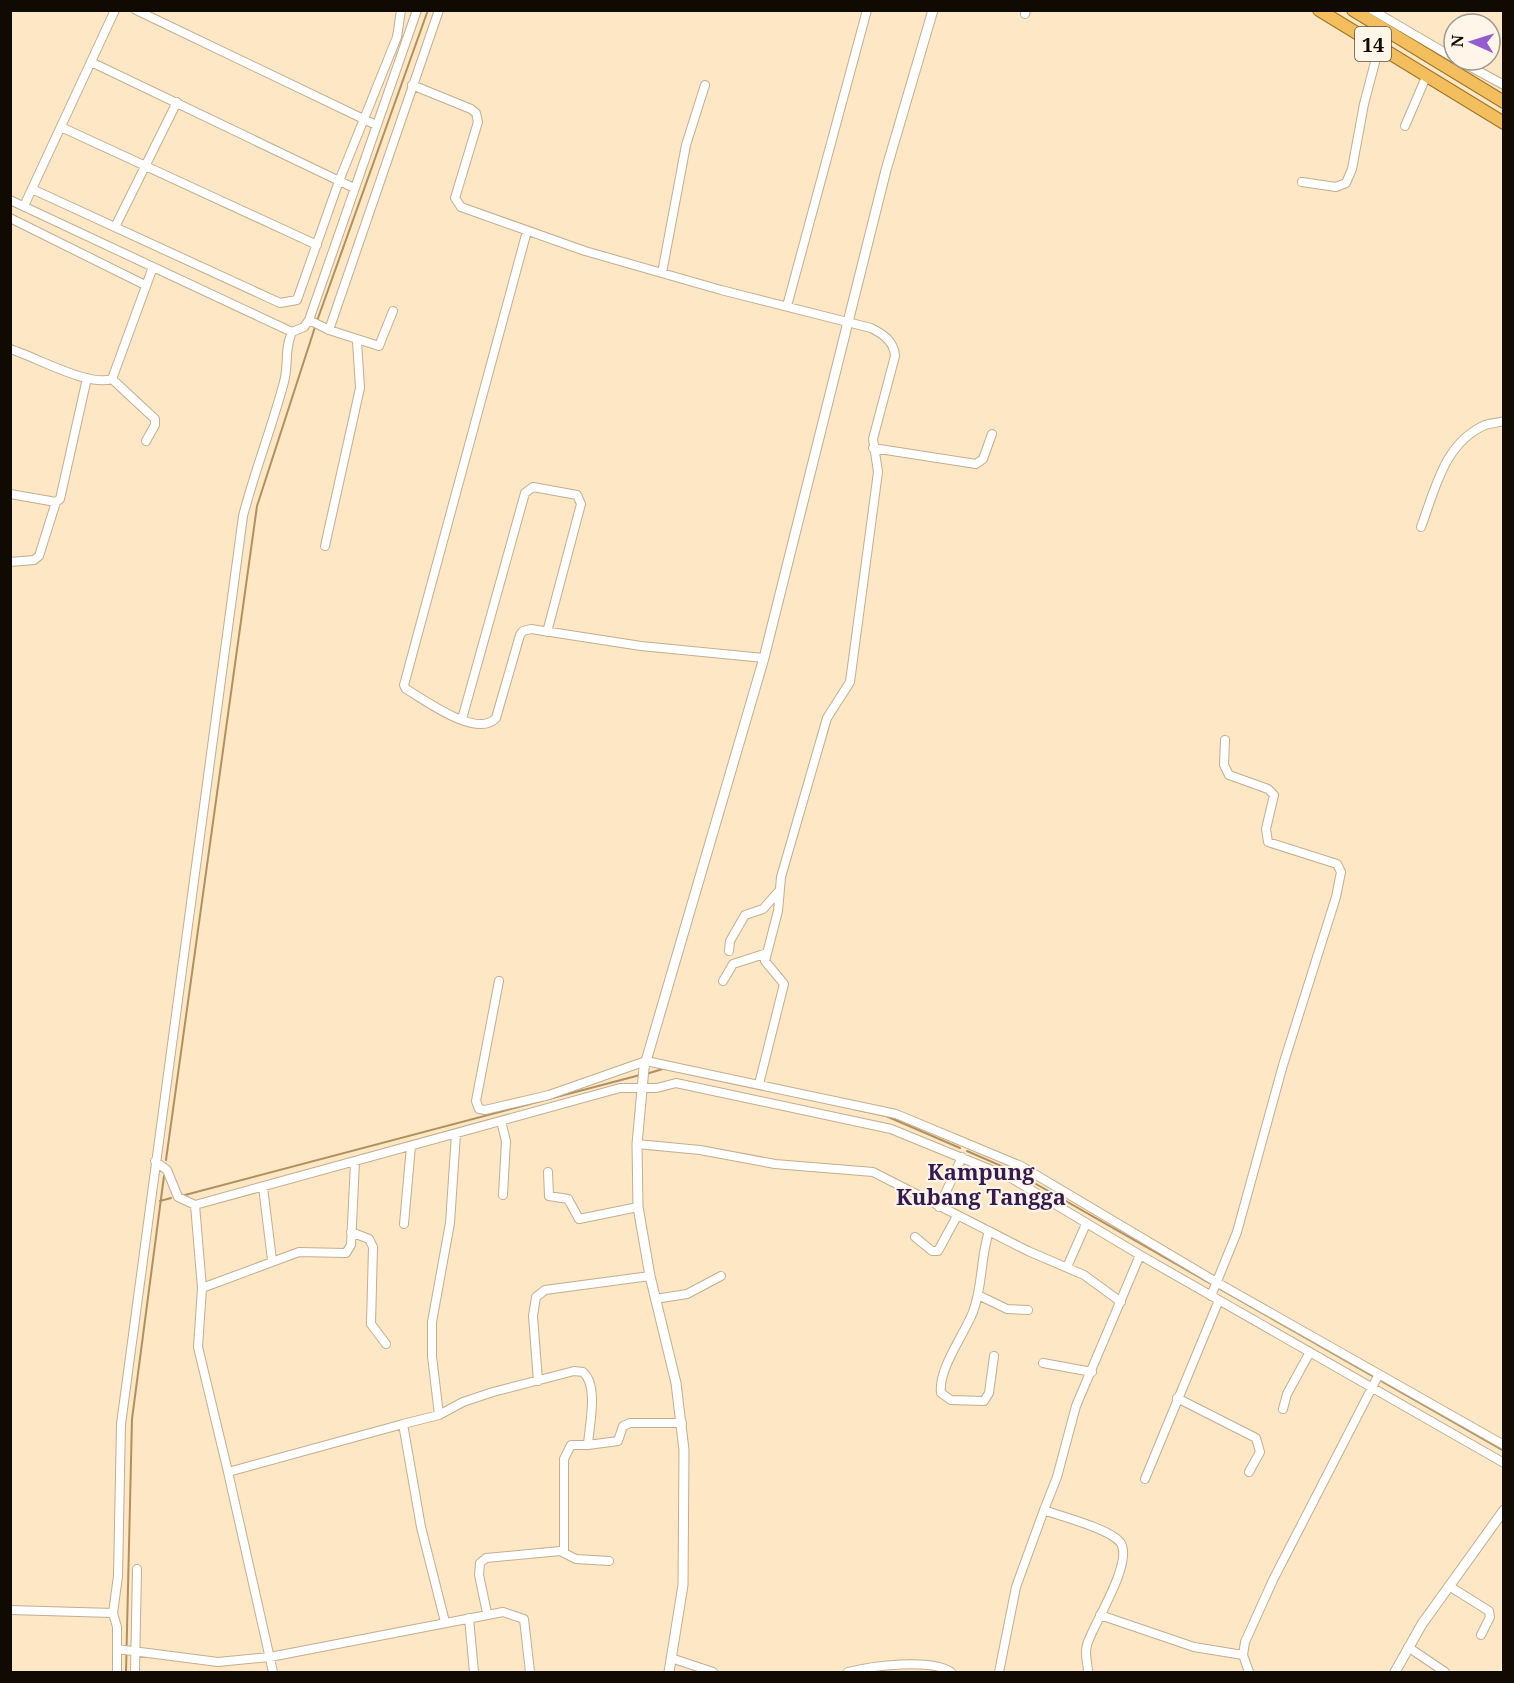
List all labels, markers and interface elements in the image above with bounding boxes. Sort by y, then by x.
north arrow [1442,12,1502,72]
road number: 14 [1355,27,1391,61]
text: N [1446,34,1468,48]
district label: Kampung Kubang Tangga [896,1156,1066,1211]

